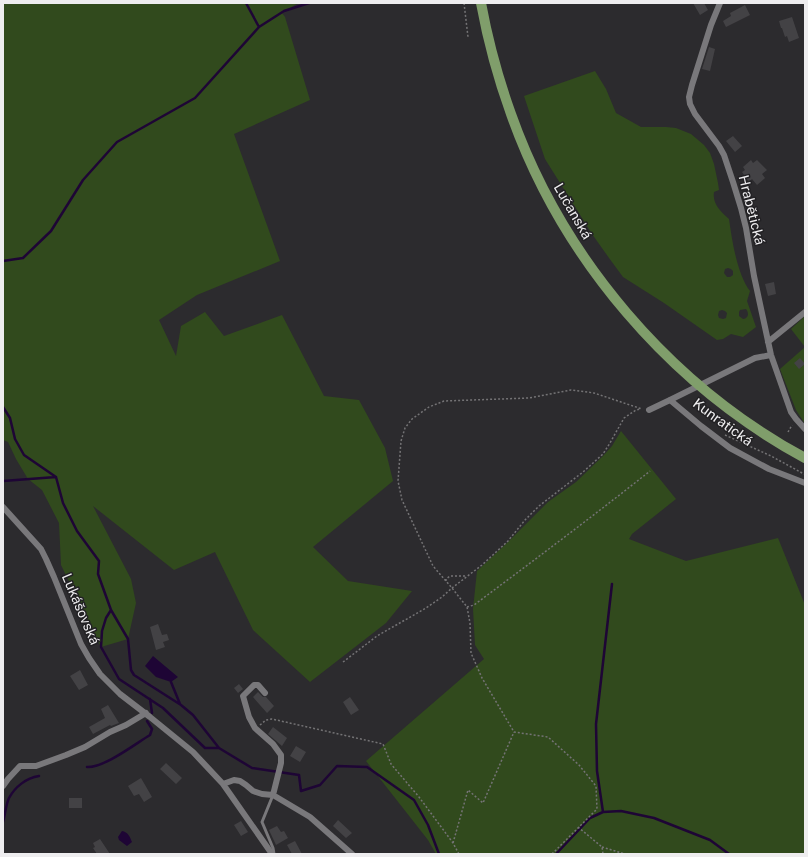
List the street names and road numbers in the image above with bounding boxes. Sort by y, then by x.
street label: Hrabětická [736,173,768,247]
street label: Lučanská [551,180,595,242]
street label: Kunratická [690,395,756,449]
street label: Lukášovská [59,571,103,647]

